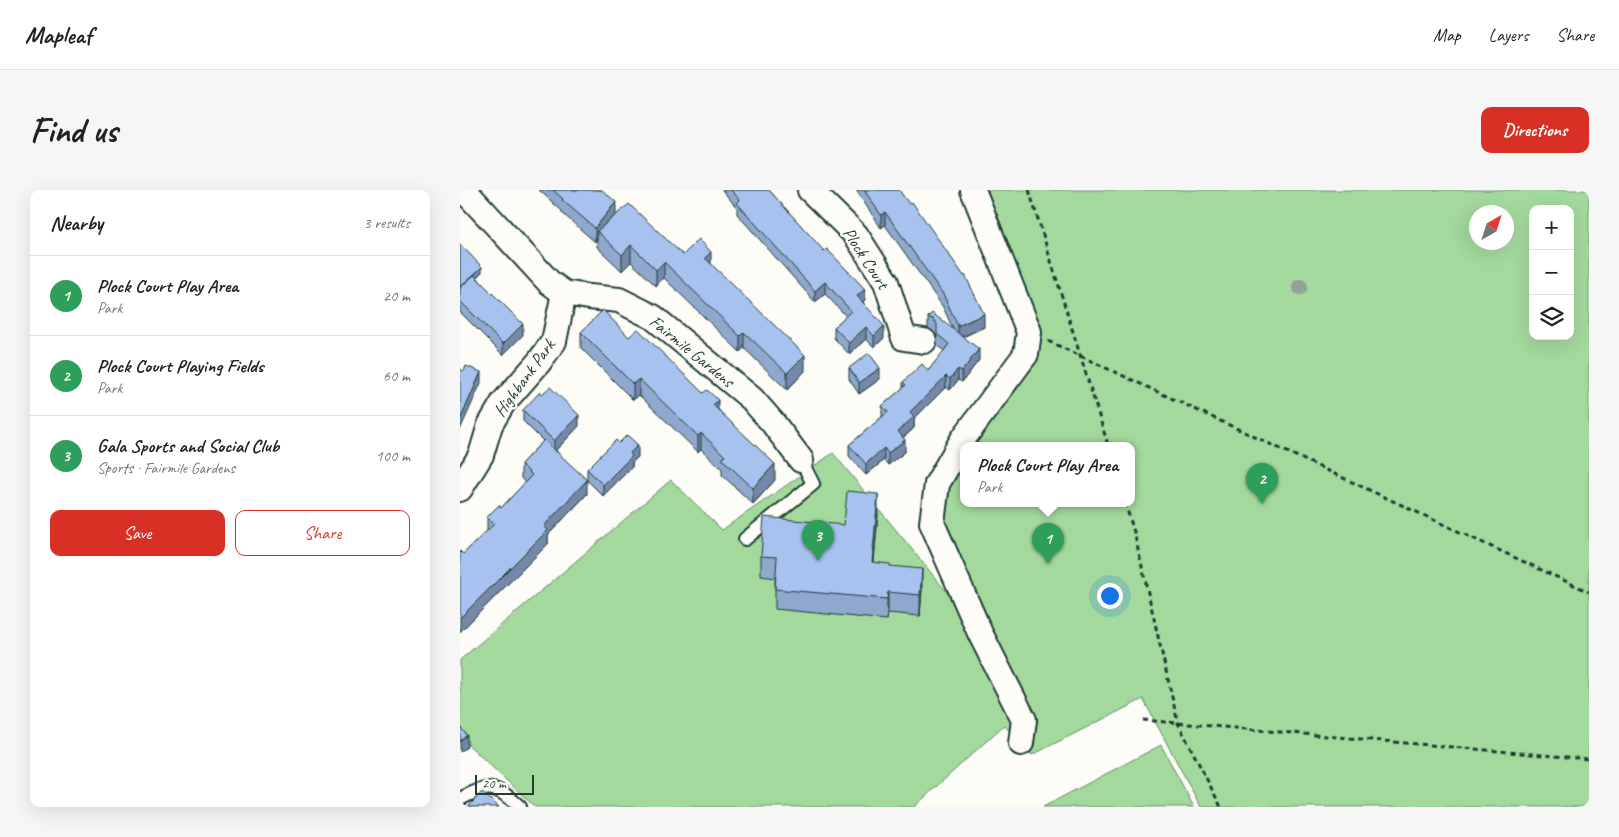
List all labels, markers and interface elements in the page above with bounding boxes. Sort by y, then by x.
text: Mapleaf [25,20,92,50]
text: Map [1433,24,1461,46]
text: Layers [1489,24,1528,46]
text: Share [1556,24,1594,46]
button: Directions [1481,107,1589,153]
text: Find us [30,108,117,153]
north arrow [1469,205,1514,250]
map controls [1529,205,1574,340]
button: + [1529,205,1574,250]
text: Nearby [50,210,103,236]
text: 3 results [363,213,410,233]
street label: Plock Court [838,223,895,295]
button: − [1529,250,1574,295]
text: Plock Court Play Area [97,274,238,298]
text: 1 [62,286,70,306]
text: 20 m [383,286,410,306]
button: layers [1529,295,1574,340]
text: Park [97,298,122,318]
street label: Fairmile Gardens [645,310,740,393]
street label: Highbank Park [489,334,560,421]
text: Plock Court Playing Fields [97,354,264,378]
text: 2 [62,366,70,386]
text: 60 m [383,366,410,386]
text: Park [97,378,122,398]
text: Gala Sports and Social Club [97,434,279,458]
popup [960,442,1135,507]
text: 3 [62,446,70,466]
text: 100 m [376,446,410,466]
text: Plock Court Play Area [977,453,1118,477]
text: Sports · Fairmile Gardens [97,458,235,478]
pin: 2 [1246,463,1278,504]
text: Park [977,477,1002,497]
button: Save [50,510,225,556]
button: Share [235,510,410,556]
pin: 3 [802,520,834,561]
pin: 1 [1032,523,1064,564]
your location [1097,583,1123,609]
scale bar [475,772,534,795]
text: 20 m [482,775,506,792]

